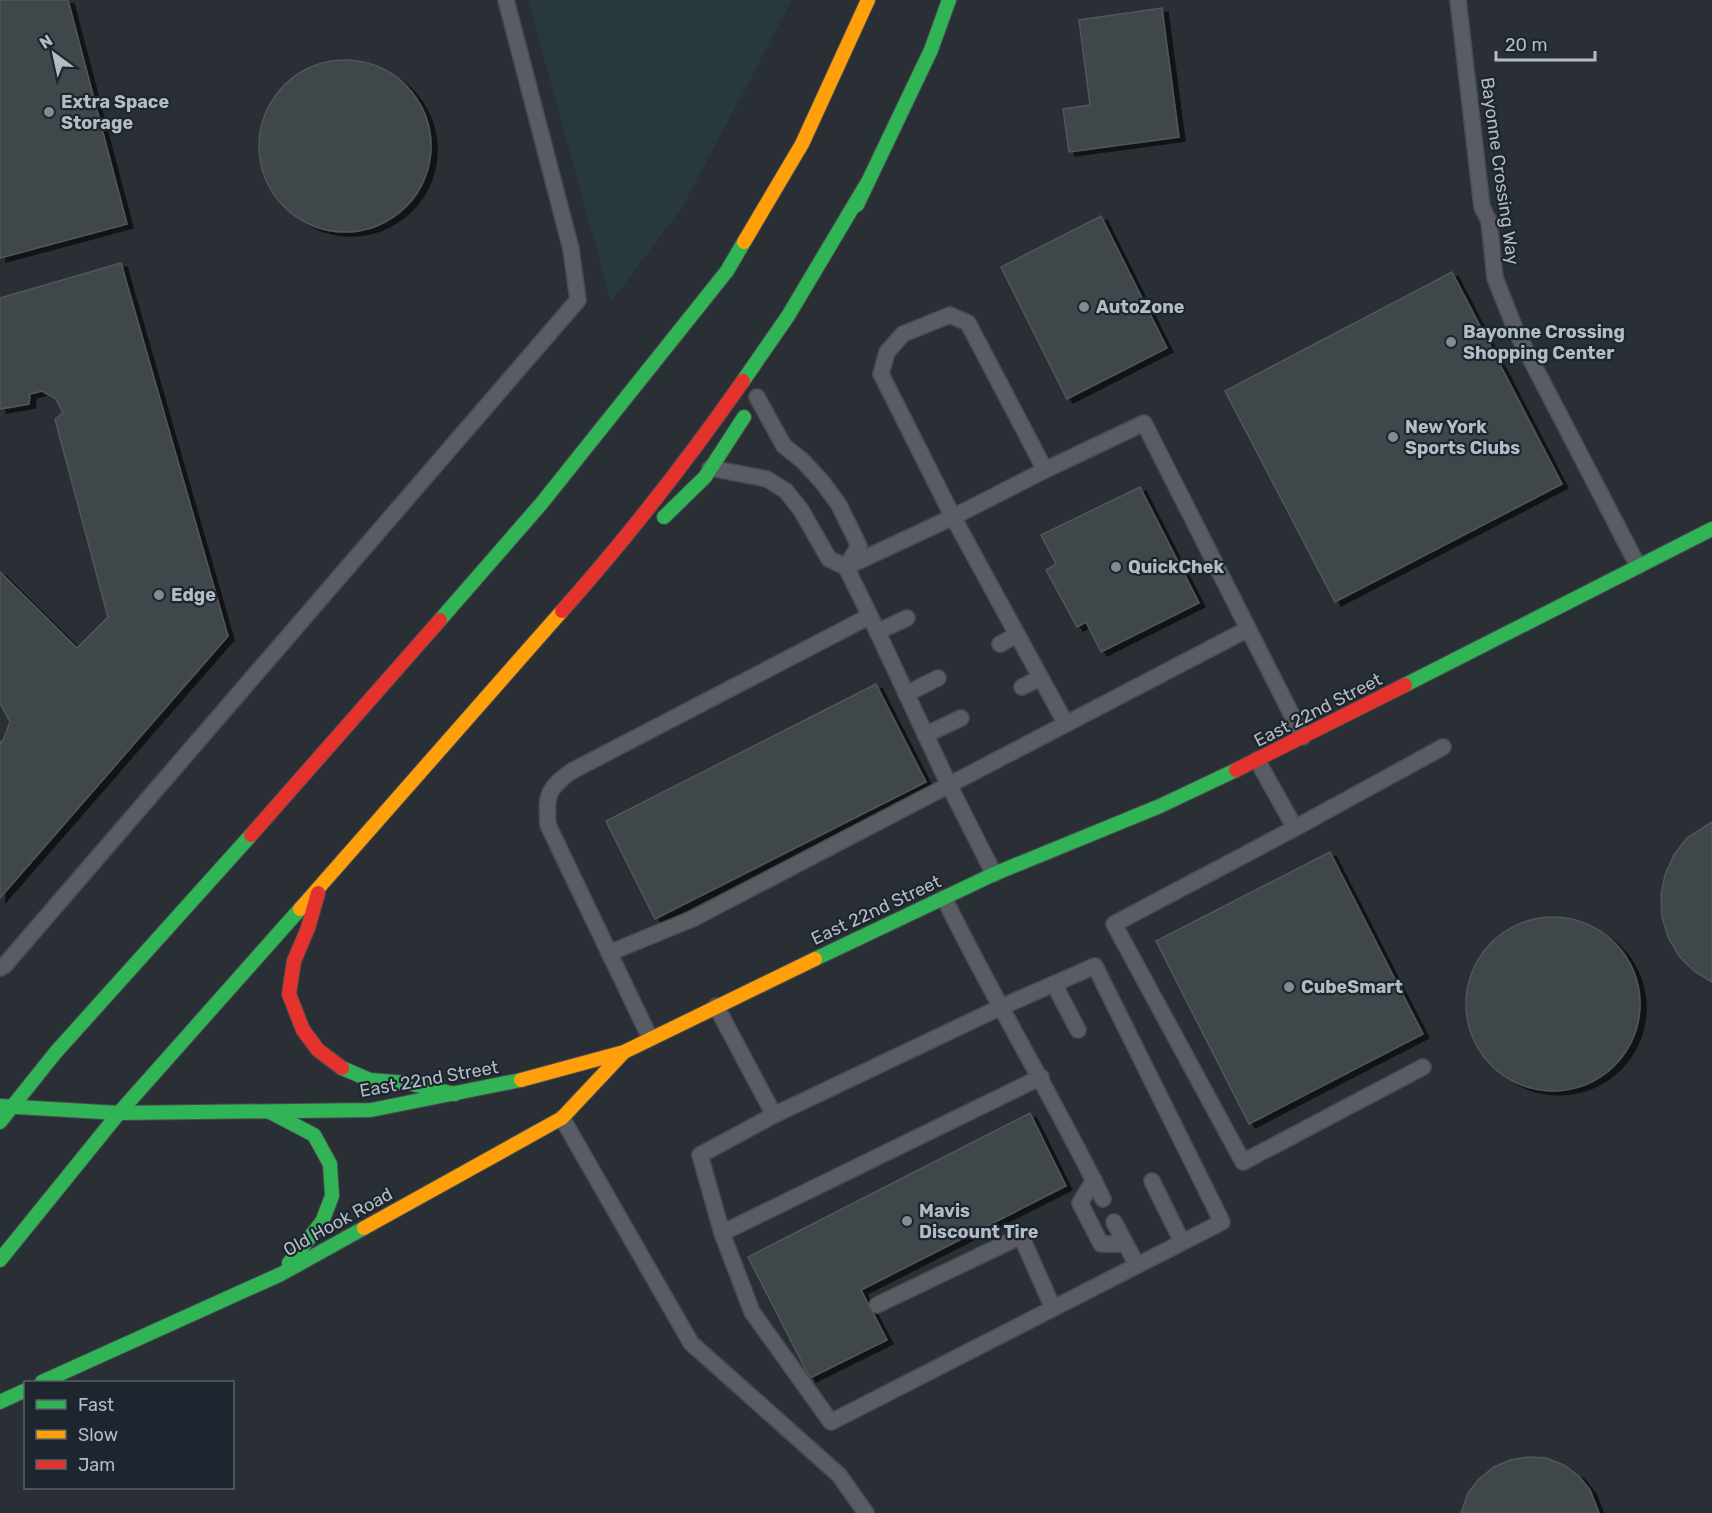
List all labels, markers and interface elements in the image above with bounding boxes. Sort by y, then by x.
north arrow [24,24,84,84]
scale bar [1496,24,1595,62]
text: N [36,31,56,53]
text: 20 m [1505,34,1547,56]
street label: Bayonne Crossing Way [1476,76,1524,266]
place label: Extra Space Storage [61,91,169,134]
marker: Extra Space Storage [42,105,56,119]
place label: AutoZone [1096,296,1185,318]
marker: AutoZone [1077,300,1091,314]
place label: Bayonne Crossing Shopping Center [1463,321,1625,364]
marker: Bayonne Crossing Shopping Center [1444,335,1458,349]
place label: New York Sports Clubs [1405,416,1520,459]
marker: New York Sports Clubs [1386,430,1400,444]
place label: QuickChek [1128,556,1225,578]
marker: QuickChek [1109,560,1123,574]
place label: Edge [171,584,216,606]
marker: Edge [152,588,166,602]
street label: East 22nd Street [1250,668,1386,752]
street label: East 22nd Street [808,870,944,950]
place label: CubeSmart [1301,976,1403,998]
marker: CubeSmart [1282,980,1296,994]
street label: East 22nd Street [358,1056,500,1102]
street label: Old Hook Road [280,1183,396,1261]
place label: Mavis Discount Tire [919,1200,1039,1243]
marker: Mavis Discount Tire [900,1214,914,1228]
legend [24,1381,234,1489]
text: Fast [78,1394,114,1416]
text: Slow [78,1424,118,1446]
text: Jam [78,1454,115,1476]

